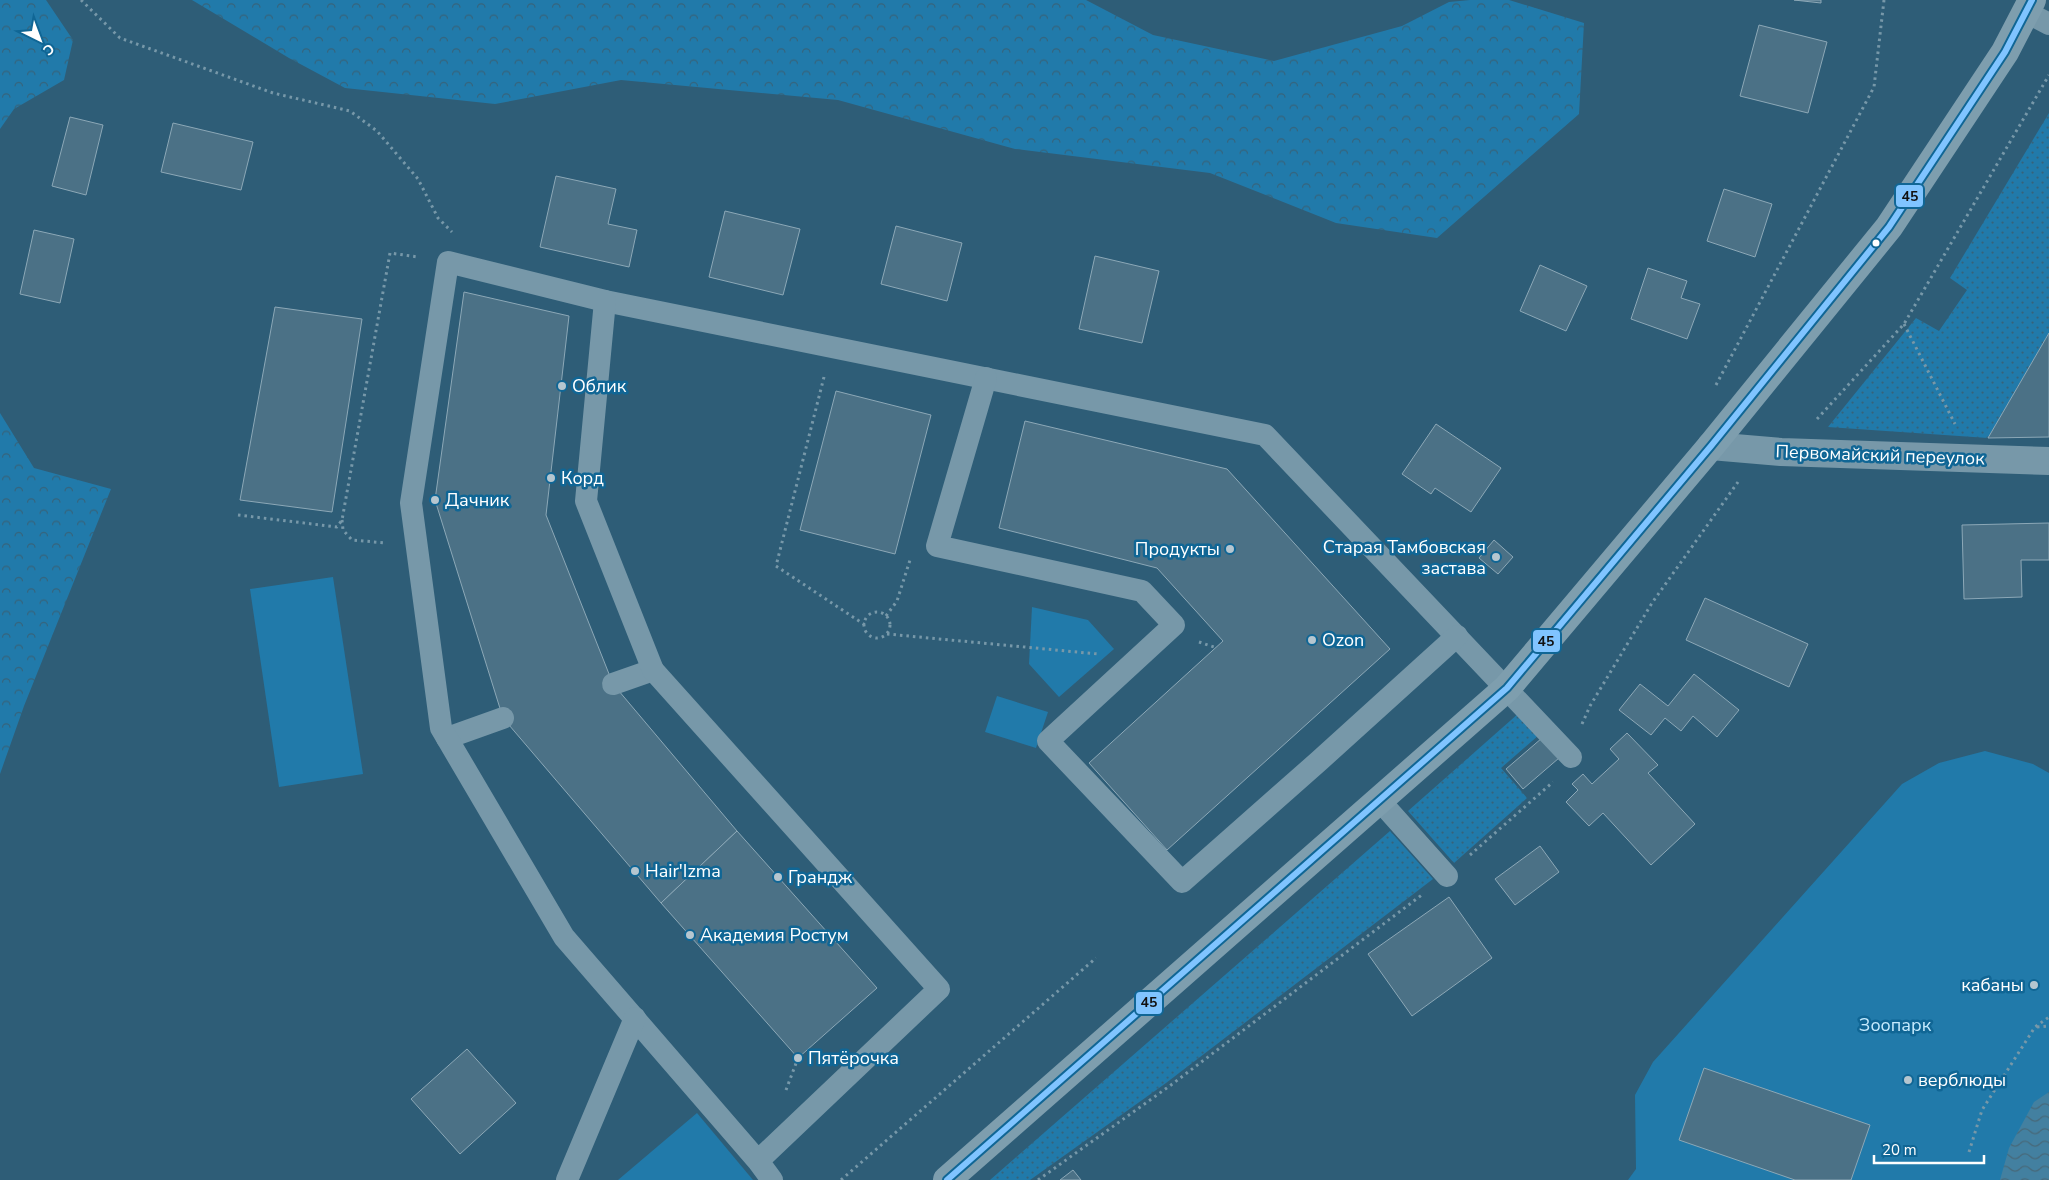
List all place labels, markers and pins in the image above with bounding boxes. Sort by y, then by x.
unlabelled marker [1871,238,1881,248]
place label: Облик [572,374,627,398]
marker: Облик [556,380,568,392]
place label: Корд [561,466,604,490]
marker: Корд [545,472,557,484]
place label: Дачник [445,488,510,512]
marker: Дачник [429,494,441,506]
place label: Старая Тамбовская застава [1323,535,1486,580]
place label: Продукты [1135,537,1220,561]
marker: Продукты [1224,543,1236,555]
marker: Старая Тамбовская застава [1490,551,1502,563]
place label: Ozon [1322,628,1364,652]
marker: Ozon [1306,634,1318,646]
place label: Hair'Izma [645,859,721,883]
marker: Hair'Izma [629,865,641,877]
place label: Грандж [788,865,853,889]
marker: Грандж [772,871,784,883]
place label: Академия Ростум [700,923,849,947]
marker: Академия Ростум [684,929,696,941]
place label: кабаны [1961,973,2024,997]
marker: кабаны [2028,979,2040,991]
place label: Пятёрочка [808,1046,899,1070]
marker: Пятёрочка [792,1052,804,1064]
place label: верблюды [1918,1068,2006,1092]
marker: верблюды [1902,1074,1914,1086]

